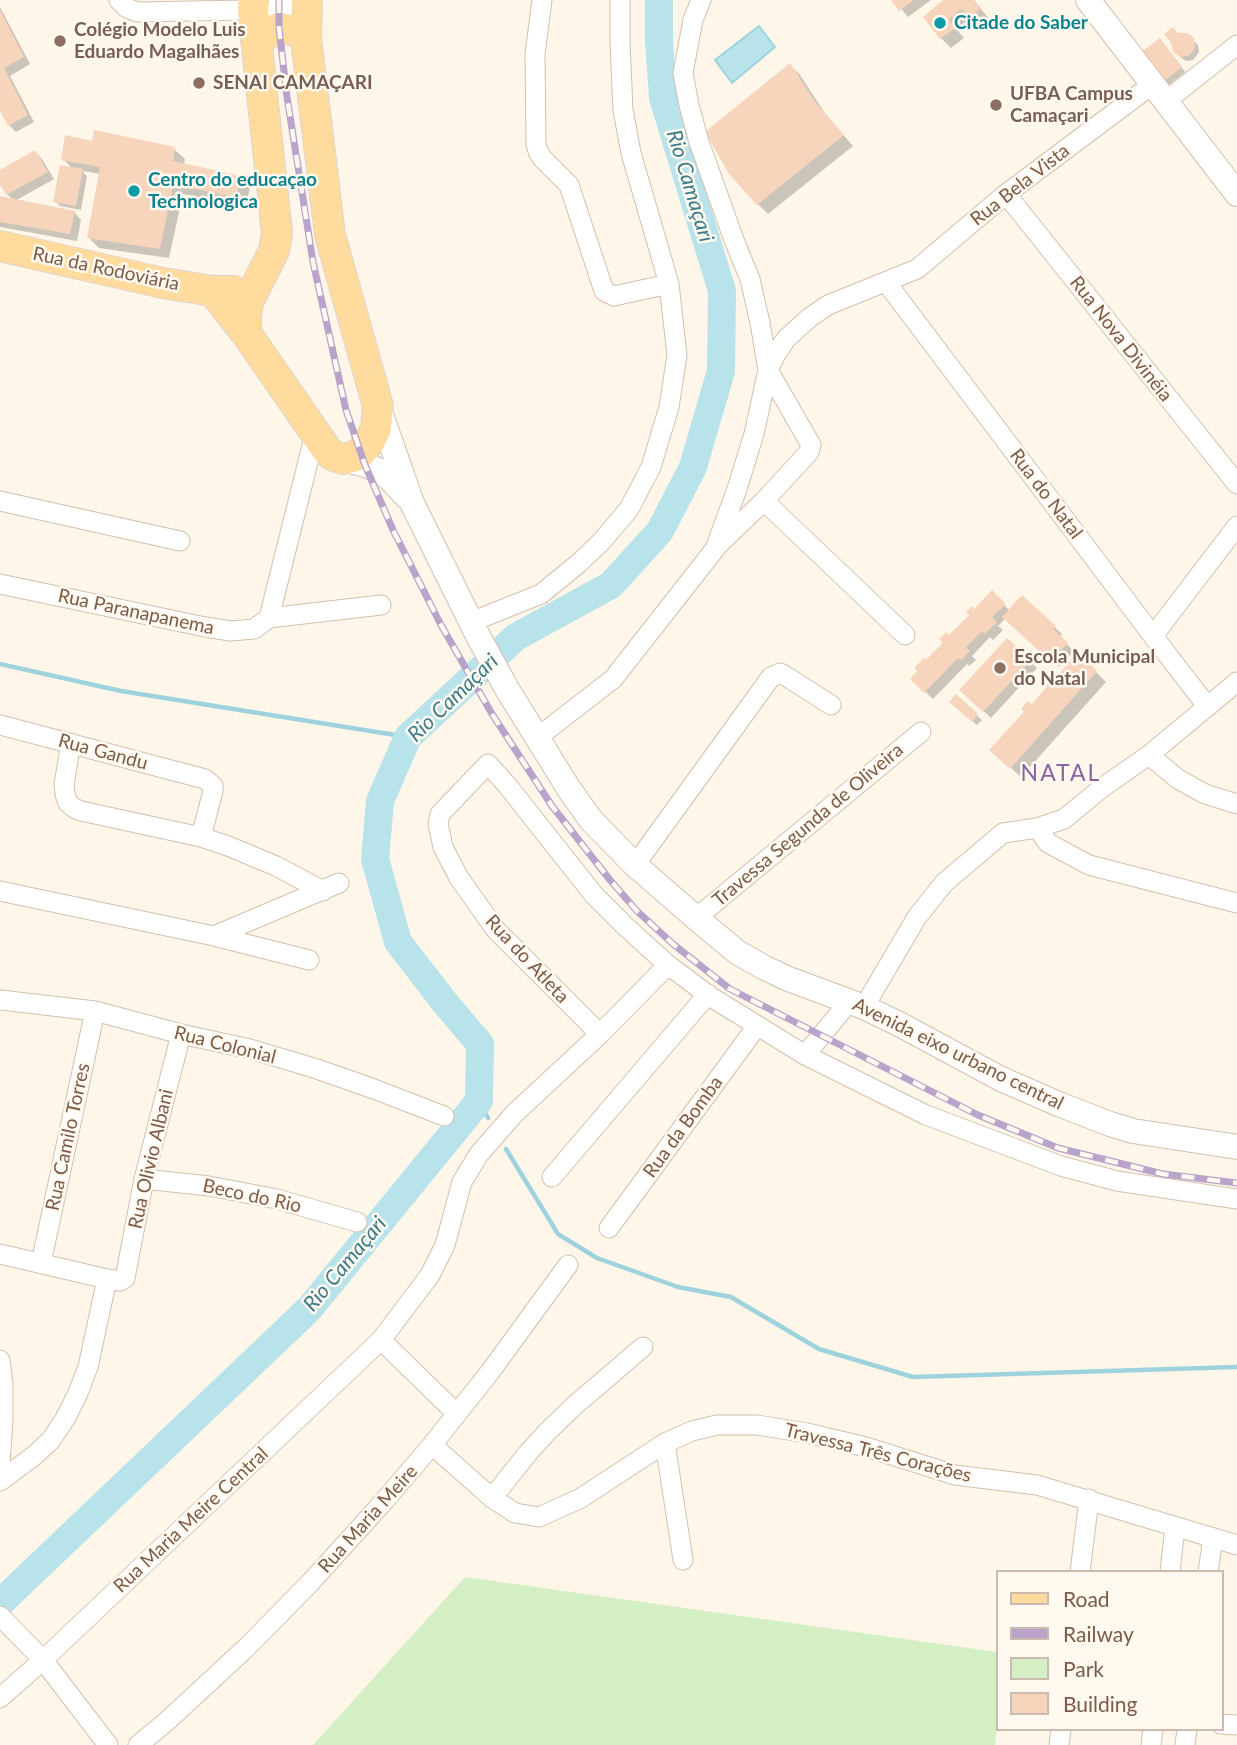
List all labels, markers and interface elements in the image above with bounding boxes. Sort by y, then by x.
place label: Citade do Saber [954,12,1088,34]
marker: Citade do Saber [932,15,948,31]
place label: Colégio Modelo Luis Eduardo Magalhães [74,19,246,63]
marker: Colégio Modelo Luis Eduardo Magalhães [52,33,68,49]
place label: SENAI CAMAÇARI [213,72,373,94]
marker: SENAI CAMAÇARI [191,75,207,91]
place label: UFBA Campus Camaçari [1010,83,1133,127]
marker: UFBA Campus Camaçari [988,97,1004,113]
water label: Rio Camaçari [661,127,719,245]
street label: Rua Bela Vista [966,139,1074,231]
place label: Centro do educaçao Technologica [148,169,317,213]
marker: Centro do educaçao Technologica [126,183,142,199]
street label: Rua da Rodoviária [31,242,181,296]
street label: Rua Nova Divinéia [1065,272,1177,406]
street label: Rua do Natal [1005,444,1087,544]
street label: Rua Paranapanema [56,584,216,640]
place label: Escola Municipal do Natal [1014,646,1155,690]
water label: Rio Camaçari [403,649,503,747]
marker: Escola Municipal do Natal [992,660,1008,676]
street label: Rua Gandu [56,729,150,775]
street label: Travessa Segunda de Oliveira [708,739,908,911]
district label: NATAL [1021,760,1101,788]
street label: Rua do Atleta [480,910,574,1008]
street label: Avenida eixo urbano central [849,993,1067,1115]
street label: Rua Colonial [172,1021,278,1069]
street label: Rua Camilo Torres [41,1061,95,1213]
street label: Rua da Bomba [639,1072,727,1182]
street label: Rua Olivio Albani [124,1087,178,1231]
street label: Beco do Rio [201,1174,303,1218]
water label: Rio Camaçari [298,1212,392,1316]
street label: Travessa Três Corações [782,1419,974,1487]
street label: Rua Maria Meire Central [109,1442,273,1598]
street label: Rua Maria Meire [314,1460,422,1578]
legend [996,1570,1223,1731]
text: Road [1063,1586,1110,1611]
text: Railway [1063,1621,1134,1646]
text: Park [1063,1656,1104,1681]
text: Building [1063,1691,1138,1716]

